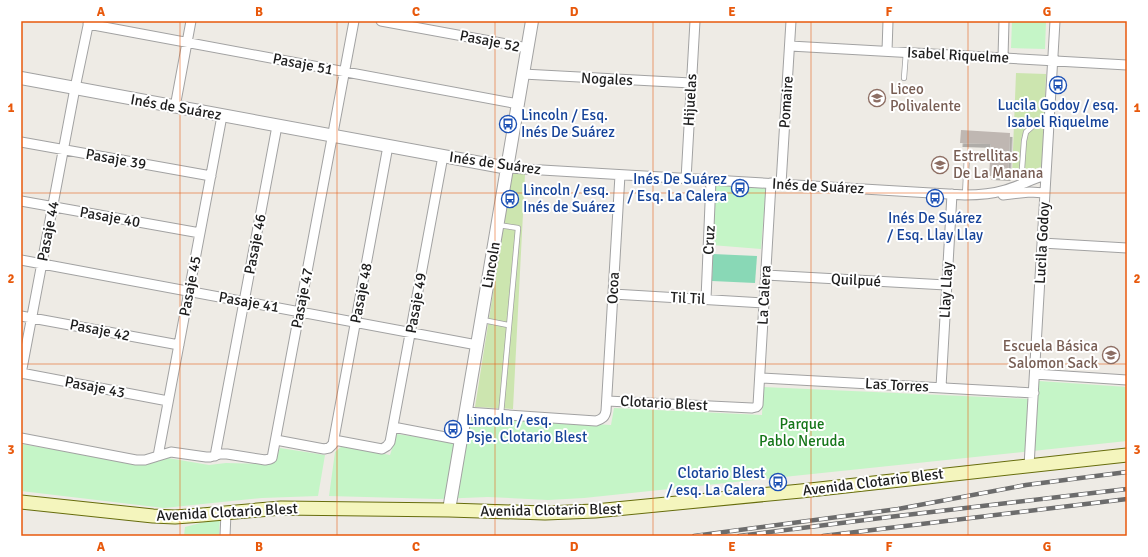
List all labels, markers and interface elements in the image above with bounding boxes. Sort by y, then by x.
text: A [97,4,106,20]
text: B [255,4,263,20]
text: C [412,4,420,20]
text: D [570,4,579,20]
text: E [728,4,736,20]
text: F [886,4,893,20]
text: G [1043,4,1051,20]
street label: Pasaje 52 [458,26,522,56]
street label: Isabel Riquelme [906,43,1010,67]
street label: Pasaje 51 [271,49,335,79]
street label: Nogales [581,69,634,89]
street label: Hijuelas [680,73,700,127]
street label: Pomaire [775,75,797,129]
bus stop icon: Lucila Godoy / esq. Isabel Riquelme [1048,75,1068,95]
place label: Liceo Polivalente [890,80,961,115]
school or university icon: Liceo Polivalente [867,88,887,108]
street label: Inés de Suárez [129,90,223,124]
place label: Lucila Godoy / esq. Isabel Riquelme [997,96,1119,131]
text: 1 [7,100,15,116]
text: 1 [1133,100,1141,116]
place label: Lincoln / Esq. Inés De Suárez [521,106,615,141]
bus stop icon: Lincoln / Esq. Inés De Suárez [498,114,518,134]
street label: Pasaje 39 [84,145,148,173]
place label: Estrellitas De La Manana [953,147,1043,182]
street label: Inés de Suárez [448,148,542,178]
school or university icon: Estrellitas De La Manana [930,155,950,175]
place label: Inés De Suárez / Esq. La Calera [627,170,727,205]
street label: Inés de Suárez [771,175,865,197]
bus stop icon: Inés De Suárez / Esq. La Calera [730,178,750,198]
place label: Lincoln / esq. Inés de Suárez [523,181,616,216]
bus stop icon: Inés De Suárez / Esq. Llay Llay [925,188,945,208]
bus stop icon: Lincoln / esq. Inés de Suárez [500,189,520,209]
street label: Pasaje 44 [33,199,63,263]
street label: Lucila Godoy [1031,201,1053,285]
street label: Pasaje 40 [78,203,142,231]
place label: Inés De Suárez / Esq. Llay Llay [887,209,983,244]
street label: Pasaje 46 [240,212,270,276]
street label: Cruz [699,225,719,255]
street label: Lincoln [478,240,504,290]
street label: Pasaje 45 [175,254,205,318]
street label: Pasaje 48 [346,261,376,325]
street label: Llay Llay [936,261,956,319]
street label: La Calera [753,265,775,325]
street label: Pasaje 47 [287,266,317,330]
street label: Quilpué [831,270,881,290]
text: 2 [7,271,15,287]
street label: Pasaje 49 [402,271,430,335]
street label: Ocoa [603,271,623,305]
text: 2 [1133,271,1141,287]
street label: Pasaje 41 [217,288,281,316]
street label: Til Til [670,288,706,308]
street label: Pasaje 42 [68,315,132,345]
place label: Escuela Básica Salomon Sack [1003,337,1098,372]
school or university icon: Escuela Básica Salomon Sack [1101,345,1121,365]
street label: Pasaje 43 [63,372,127,402]
street label: Las Torres [865,374,930,396]
street label: Clotario Blest [620,392,708,414]
place label: Lincoln / esq. Psje. Clotario Blest [466,411,587,446]
park label: Parque Pablo Neruda [759,415,845,450]
bus stop icon: Lincoln / esq. Psje. Clotario Blest [443,419,463,439]
text: 3 [7,442,15,458]
text: 3 [1133,442,1141,458]
place label: Clotario Blest / esq. La Calera [666,464,765,499]
street label: Avenida Clotario Blest [802,464,944,500]
bus stop icon: Clotario Blest / esq. La Calera [768,472,788,492]
street label: Avenida Clotario Blest [156,499,298,525]
street label: Avenida Clotario Blest [480,500,622,520]
text: A [97,539,106,555]
text: B [255,539,263,555]
text: C [412,539,420,555]
text: D [570,539,579,555]
text: E [728,539,736,555]
text: F [886,539,893,555]
text: G [1043,539,1051,555]

